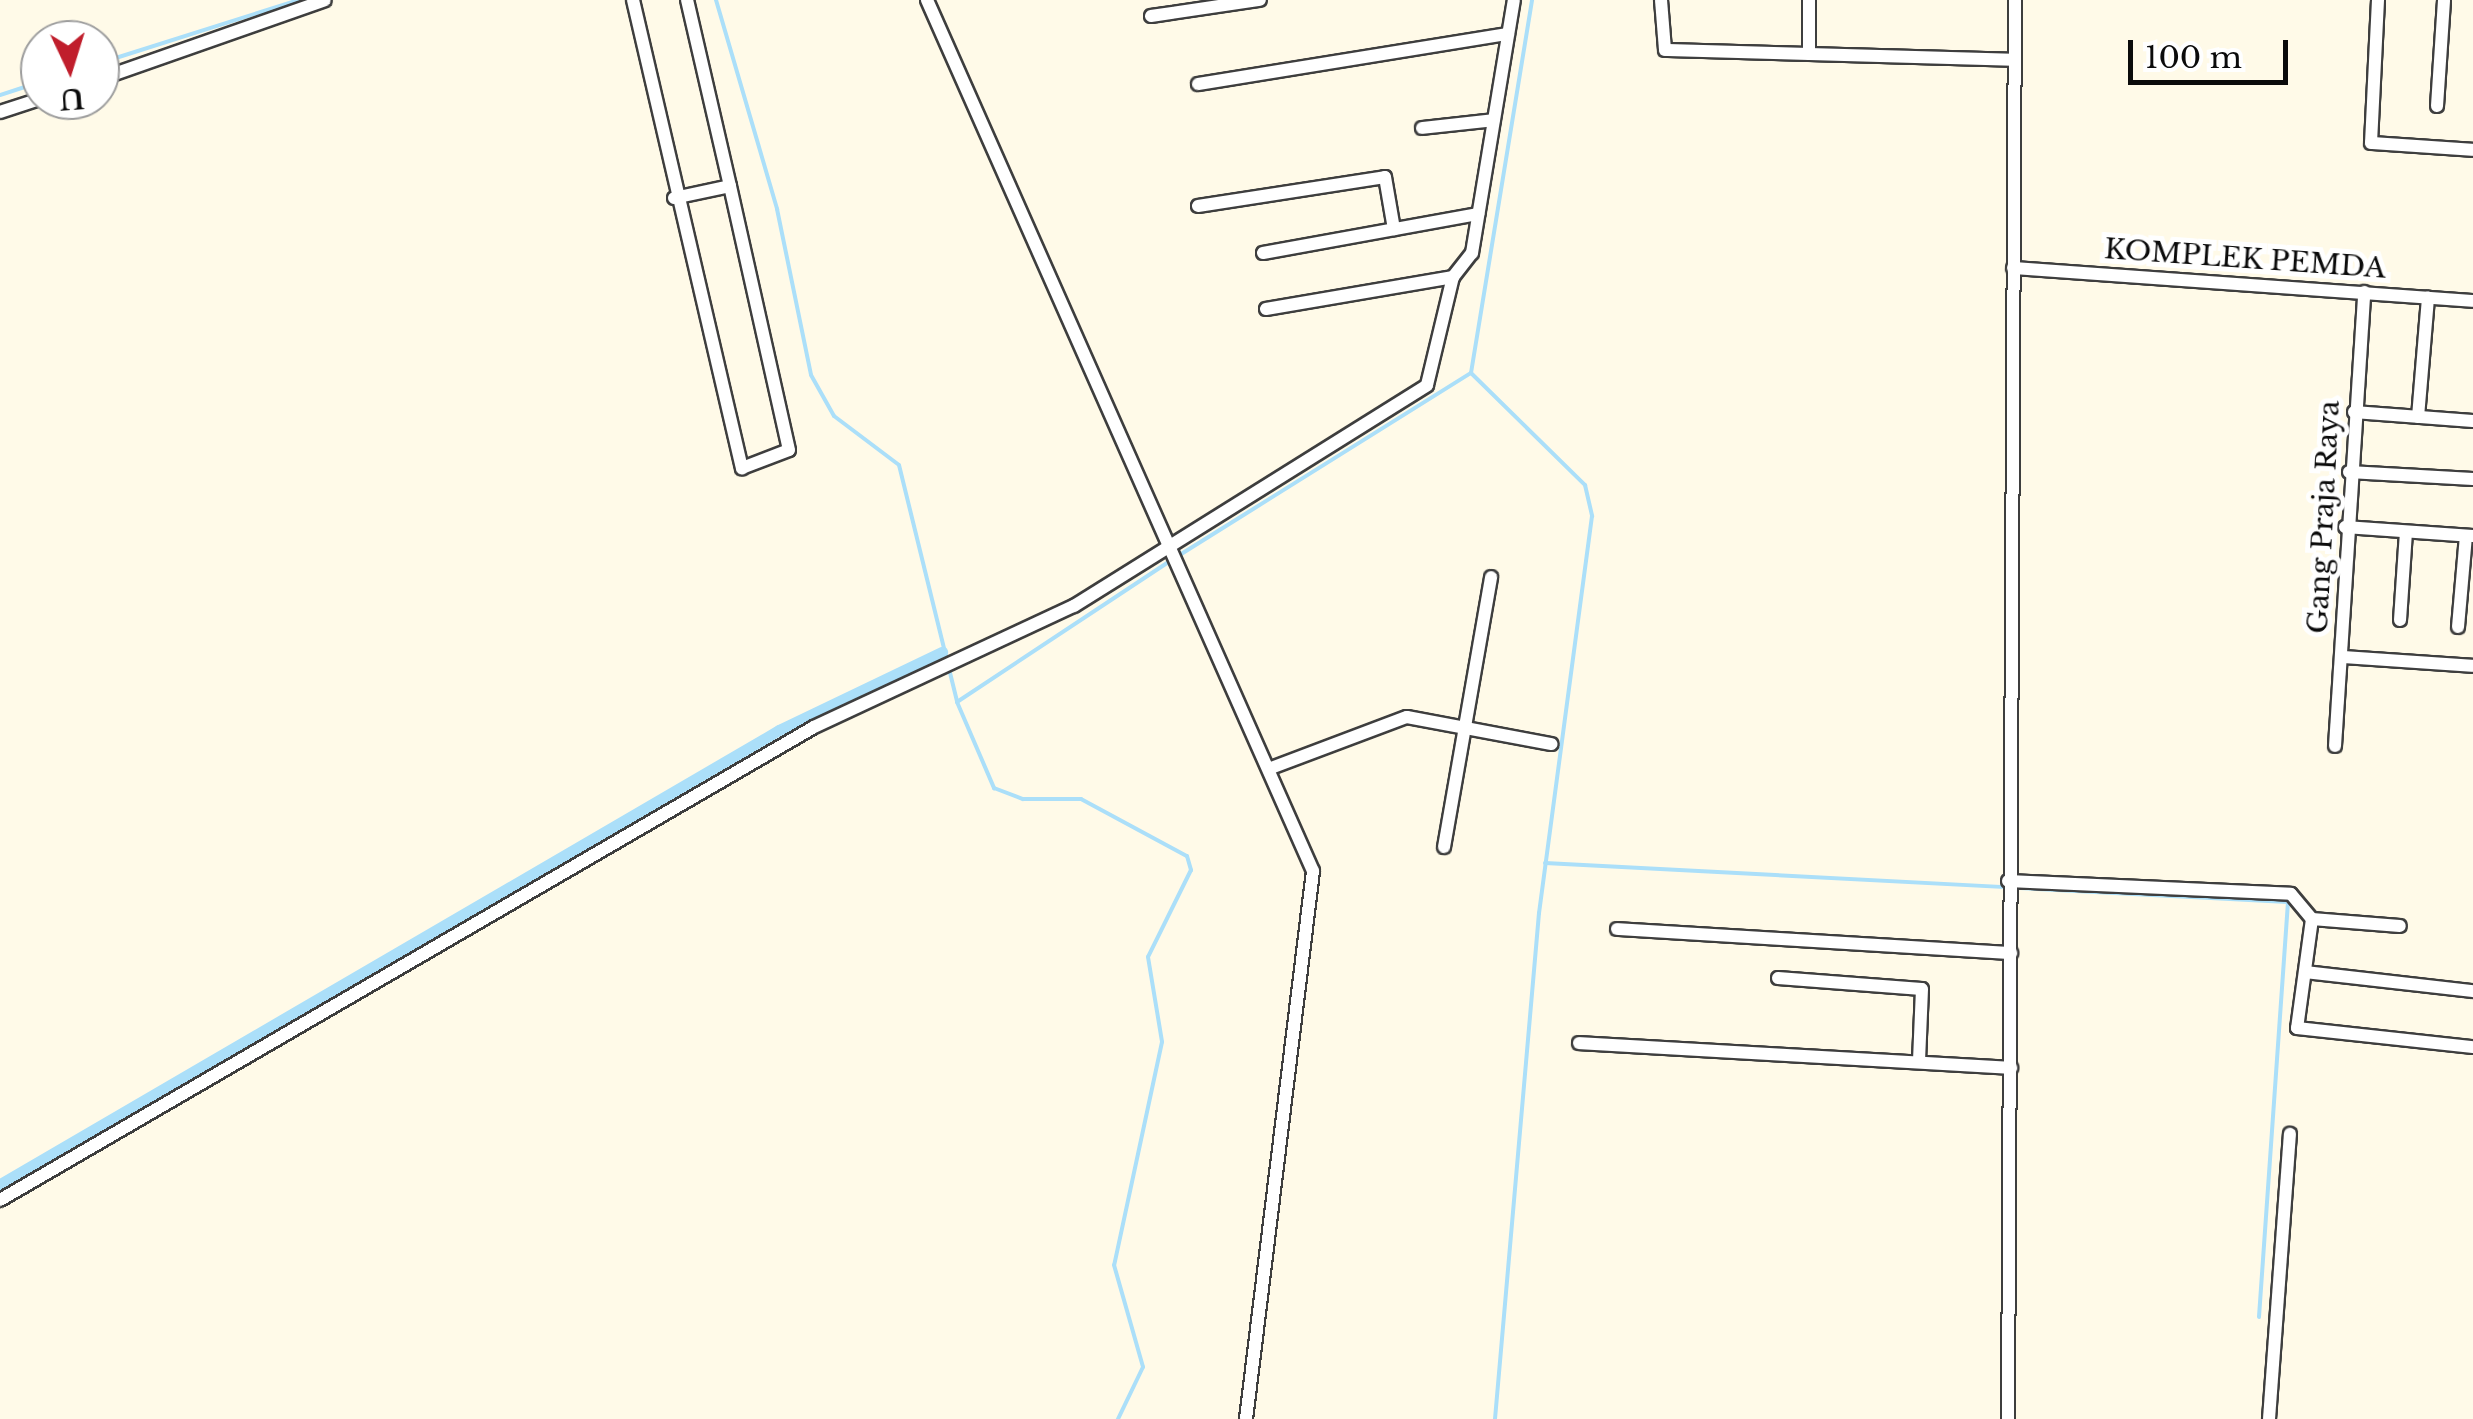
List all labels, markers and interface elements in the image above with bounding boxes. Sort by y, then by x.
north arrow [20,20,120,120]
scale bar [2133,20,2293,82]
text: 100 m [2145,39,2242,76]
text: U [58,80,86,117]
street label: KOMPLEK PEMDA [2103,232,2387,286]
street label: Gang Praja Raya [2301,399,2347,635]

